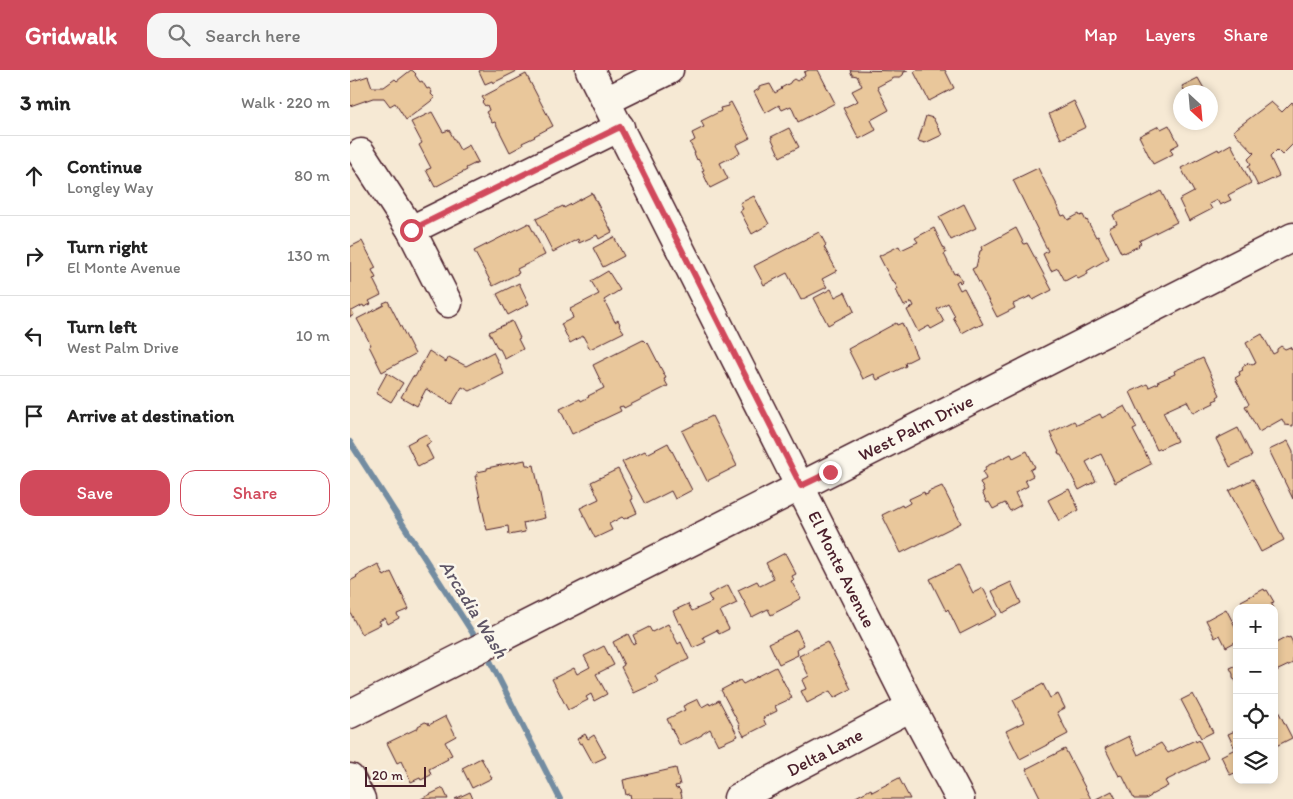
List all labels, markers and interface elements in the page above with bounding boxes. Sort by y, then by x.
search box [147,13,497,58]
text: Gridwalk [25,21,117,50]
icon: search [165,21,193,49]
text: Search here [205,24,301,47]
text: Map [1084,24,1117,46]
text: Layers [1145,24,1195,46]
text: Share [1223,24,1268,46]
north arrow [1173,85,1218,130]
text: 3 min [20,90,70,115]
text: Walk · 220 m [241,93,330,112]
text: Continue [67,155,142,178]
icon: ahead [20,162,48,190]
text: 80 m [294,166,330,185]
text: Longley Way [67,178,153,197]
route start [400,219,423,242]
text: Turn right [67,235,148,258]
icon: right [20,242,48,270]
text: 130 m [287,246,330,265]
text: El Monte Avenue [67,258,181,277]
text: Turn left [67,315,137,338]
icon: left [20,322,48,350]
text: 10 m [296,326,330,345]
text: West Palm Drive [67,338,179,357]
street label: West Palm Drive [855,390,977,466]
icon: arrive [20,402,48,430]
text: Arrive at destination [67,404,234,427]
route end [819,461,842,484]
button: Save [20,470,170,516]
button: Share [180,470,330,516]
street label: El Monte Avenue [803,507,880,631]
water label: Arcadia Wash [435,556,513,662]
map controls [1233,604,1278,784]
button: + [1233,604,1278,649]
button: − [1233,649,1278,694]
button: locate [1233,694,1278,739]
street label: Delta Lane [783,723,866,781]
button: layers [1233,739,1278,784]
scale bar [365,764,426,787]
text: 20 m [372,767,403,784]

